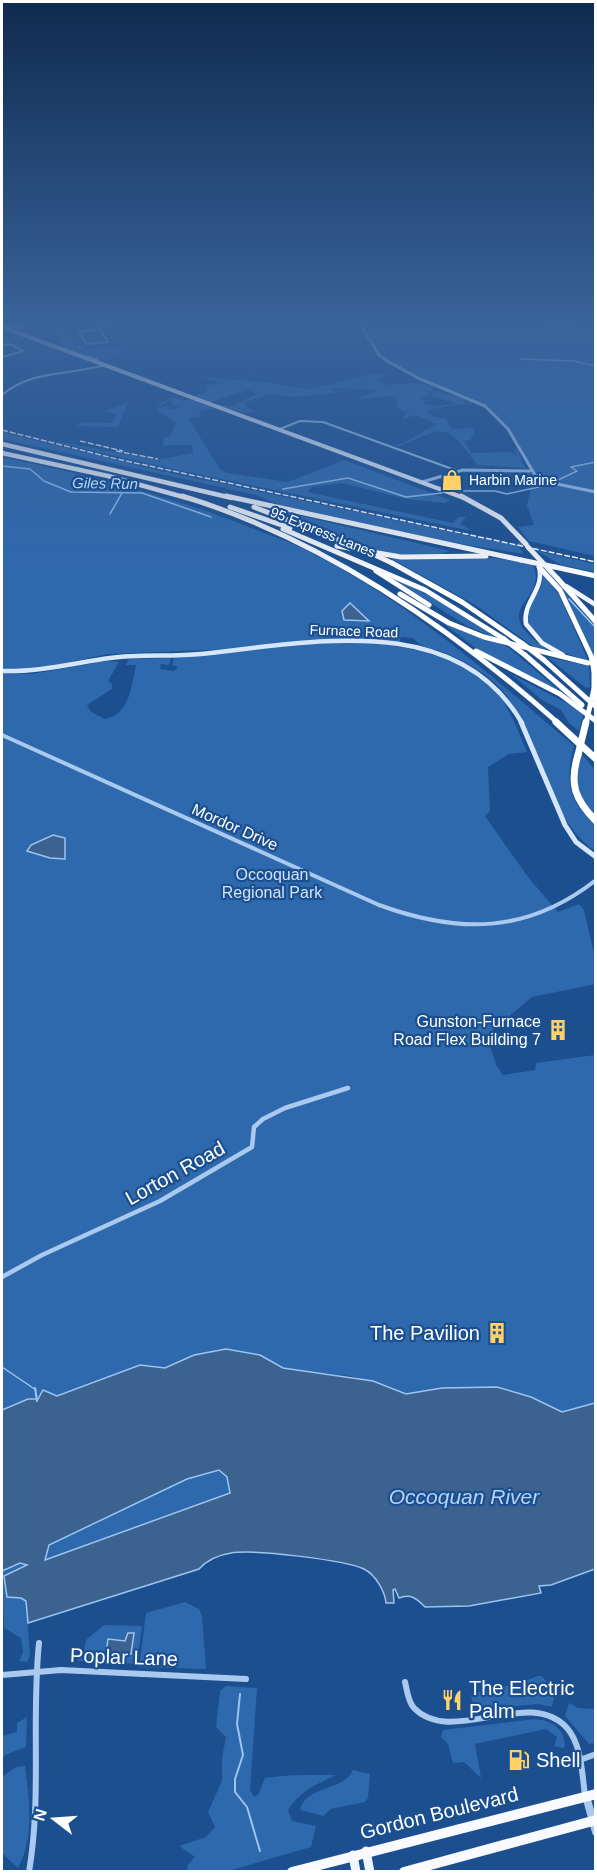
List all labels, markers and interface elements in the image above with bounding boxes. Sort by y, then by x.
shop icon: Harbin Marine [440,468,464,492]
place label: Harbin Marine [469,472,557,488]
water label: Giles Run [72,474,138,492]
street label: 95 Express Lanes [268,504,378,560]
street label: Furnace Road [309,621,399,641]
street label: Mordor Drive [189,800,281,854]
park label: Occoquan Regional Park [222,866,323,901]
place label: Gunston-Furnace Road Flex Building 7 [393,1013,541,1048]
building icon: Gunston-Furnace Road Flex Building 7 [546,1018,570,1042]
street label: Lorton Road [122,1137,228,1209]
building icon: The Pavilion [485,1321,509,1345]
place label: The Pavilion [370,1322,480,1344]
water label: Occoquan River [389,1485,540,1508]
street label: Poplar Lane [70,1644,178,1670]
place label: The Electric Palm [469,1677,575,1722]
restaurant icon: The Electric Palm [440,1688,464,1712]
fuel station icon: Shell [507,1748,531,1772]
place label: Shell [536,1749,580,1771]
street label: Gordon Boulevard [358,1783,520,1843]
north arrow [24,1789,84,1849]
text: N [30,1807,50,1823]

